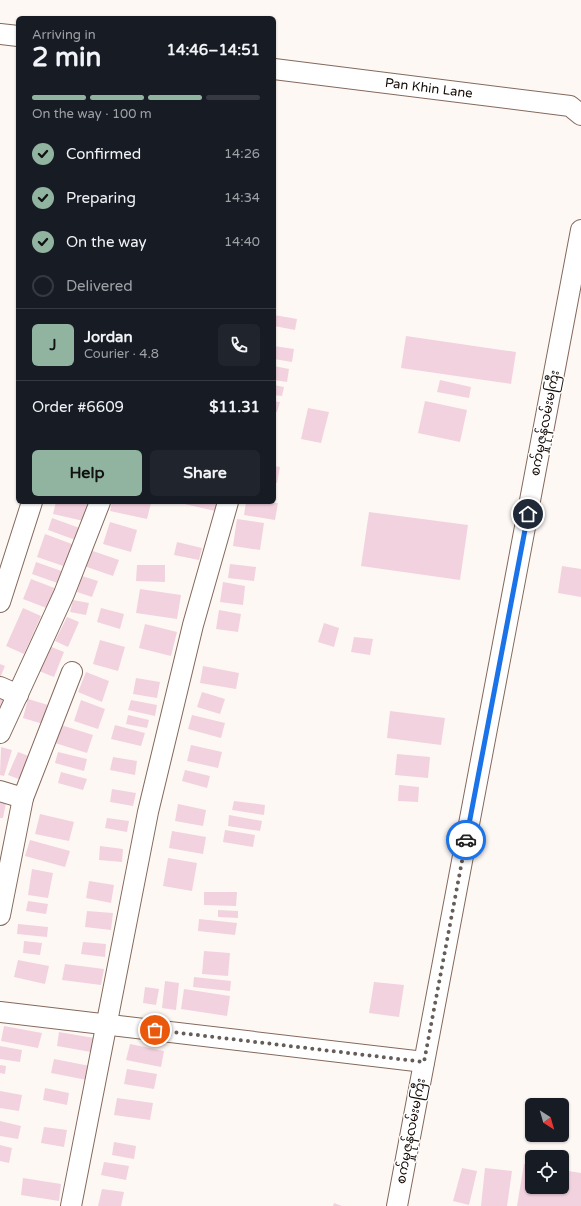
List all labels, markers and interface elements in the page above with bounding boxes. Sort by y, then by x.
text: Arriving in [32,27,96,43]
text: 14:46–14:51 [167,41,260,59]
text: 2 min [32,42,101,73]
street label: Pan Khin Lane [384,75,474,102]
text: On the way · 100 m [32,106,152,122]
icon: check [32,143,54,165]
text: Confirmed [66,145,141,163]
text: 14:26 [224,146,260,162]
icon: check [32,187,54,209]
text: Preparing [66,189,136,207]
text: 14:34 [224,190,260,206]
icon: check [32,231,54,253]
text: On the way [66,233,146,251]
text: 14:40 [224,234,260,250]
text: Delivered [66,277,133,295]
button: phone [218,324,260,366]
text: Jordan [84,328,133,346]
text: J [50,336,57,354]
text: Courier · 4.8 [84,346,159,362]
street label: စက်မှုဇုန်လမ်းမကြီး [526,369,565,478]
text: Order #6609 [32,398,124,416]
text: $11.31 [209,398,260,416]
button: Help [32,450,142,496]
button: Share [150,450,260,496]
pin [511,497,545,531]
icon: home [517,503,539,525]
courier [446,820,486,860]
icon: car [455,829,477,851]
pin [138,1013,172,1047]
icon: bag [144,1019,166,1041]
street label: စက်မှုဇုန်လမ်းမကြီး [392,1077,431,1186]
north arrow [525,1098,569,1142]
map controls [525,1098,569,1194]
button: locate [525,1150,569,1194]

